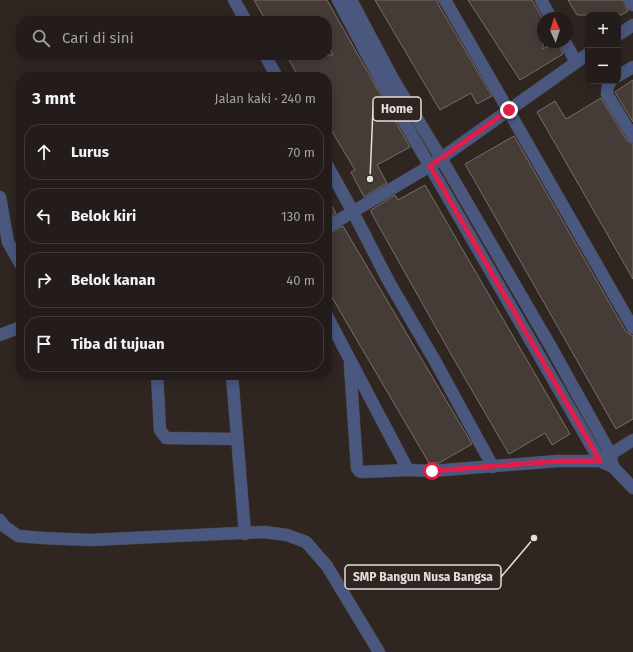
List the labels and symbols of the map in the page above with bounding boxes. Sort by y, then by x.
north arrow [537,12,573,48]
callout: Home [373,97,421,121]
route end [500,101,518,119]
text: Home [381,102,413,116]
route start [423,462,441,480]
callout: SMP Bangun Nusa Bangsa [345,565,501,589]
text: SMP Bangun Nusa Bangsa [353,570,493,584]

